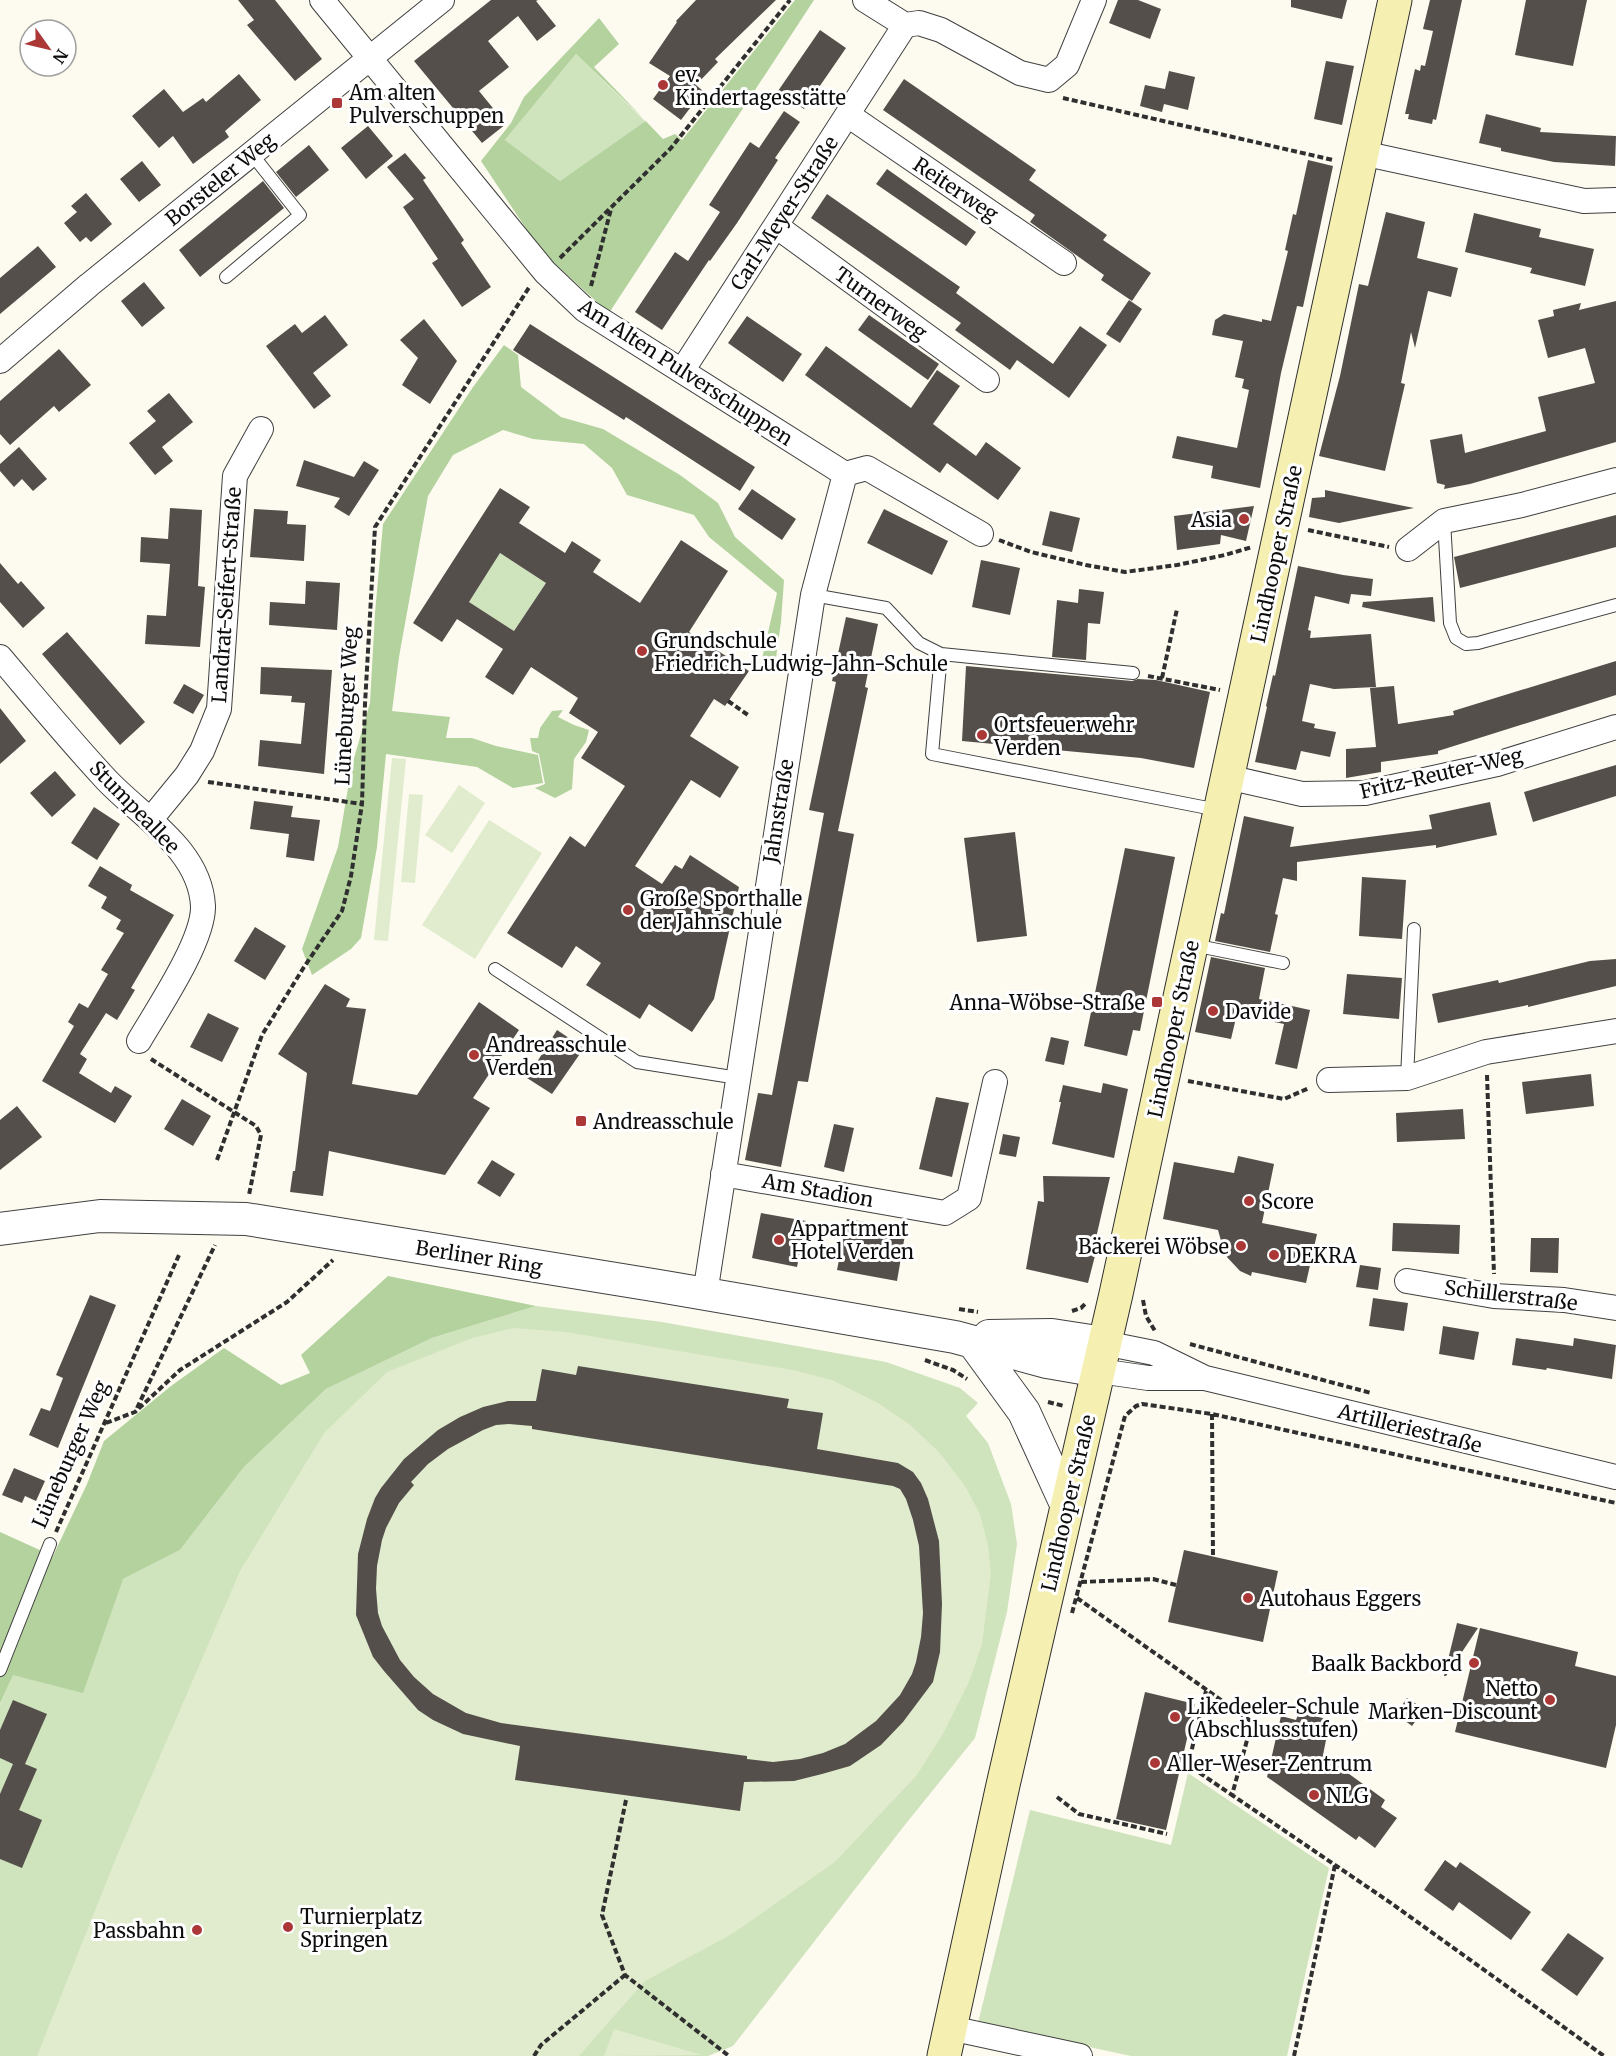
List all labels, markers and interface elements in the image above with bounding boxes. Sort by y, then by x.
north arrow [18,18,78,78]
text: N [48,46,72,68]
place label: ev. Kindertagesstätte [675,62,846,110]
marker: ev. Kindertagesstätte [656,78,670,92]
place label: Am alten Pulverschuppen [348,80,504,128]
marker: Am alten Pulverschuppen [330,96,344,110]
street label: Borsteler Weg [160,127,280,231]
street label: Carl-Meyer-Straße [725,131,843,295]
street label: Reiterweg [909,151,1003,227]
street label: Turnerweg [830,261,932,345]
street label: Am Alten Pulverschuppen [573,293,798,451]
street label: Lindhooper Straße [1245,463,1307,645]
street label: Landrat-Seifert-Straße [206,486,246,704]
place label: Asia [1190,507,1232,532]
marker: Asia [1237,512,1251,526]
street label: Lüneburger Weg [329,626,363,786]
place label: Grundschule Friedrich-Ludwig-Jahn-Schule [654,628,948,676]
marker: Grundschule Friedrich-Ludwig-Jahn-Schule [635,644,649,658]
place label: Ortsfeuerwehr Verden [993,712,1135,760]
marker: Ortsfeuerwehr Verden [975,728,989,742]
street label: Fritz-Reuter-Weg [1357,742,1525,804]
street label: Stumpeallee [85,755,185,859]
street label: Jahnstraße [757,757,799,866]
place label: Große Sporthalle der Jahnschule [640,886,802,934]
marker: Große Sporthalle der Jahnschule [621,903,635,917]
street label: Lindhooper Straße [1142,938,1204,1120]
place label: Anna-Wöbse-Straße [949,990,1145,1015]
marker: Anna-Wöbse-Straße [1150,995,1164,1009]
place label: Davide [1225,999,1291,1024]
marker: Davide [1206,1004,1220,1018]
place label: Andreasschule Verden [485,1032,627,1080]
marker: Andreasschule Verden [467,1048,481,1062]
place label: Andreasschule [592,1109,734,1134]
marker: Andreasschule [574,1114,588,1128]
street label: Am Stadion [759,1168,876,1212]
place label: Score [1261,1189,1314,1214]
marker: Score [1242,1194,1256,1208]
place label: Appartment Hotel Verden [790,1216,914,1264]
marker: Appartment Hotel Verden [772,1233,786,1247]
place label: Bäckerei Wöbse [1078,1234,1229,1259]
street label: Berliner Ring [414,1235,544,1279]
marker: Bäckerei Wöbse [1234,1239,1248,1253]
place label: DEKRA [1286,1243,1357,1268]
marker: DEKRA [1267,1248,1281,1262]
street label: Schillerstraße [1443,1274,1579,1316]
street label: Lüneburger Weg [26,1376,114,1532]
street label: Artilleriestraße [1334,1398,1485,1458]
street label: Lindhooper Straße [1035,1412,1101,1594]
place label: Autohaus Eggers [1259,1586,1421,1611]
marker: Autohaus Eggers [1241,1591,1255,1605]
place label: Baalk Backbord [1311,1651,1462,1676]
marker: Baalk Backbord [1467,1656,1481,1670]
place label: Netto Marken-Discount [1368,1676,1538,1724]
marker: Netto Marken-Discount [1543,1693,1557,1707]
place label: Likedeeler-Schule (Abschlussstufen) [1187,1694,1359,1742]
marker: Likedeeler-Schule (Abschlussstufen) [1168,1710,1182,1724]
place label: Aller-Weser-Zentrum [1166,1751,1373,1776]
marker: Aller-Weser-Zentrum [1148,1756,1162,1770]
place label: NLG [1326,1783,1369,1808]
marker: NLG [1307,1788,1321,1802]
place label: Turnierplatz Springen [300,1904,422,1952]
place label: Passbahn [93,1918,185,1943]
marker: Turnierplatz Springen [281,1920,295,1934]
marker: Passbahn [190,1923,204,1937]

